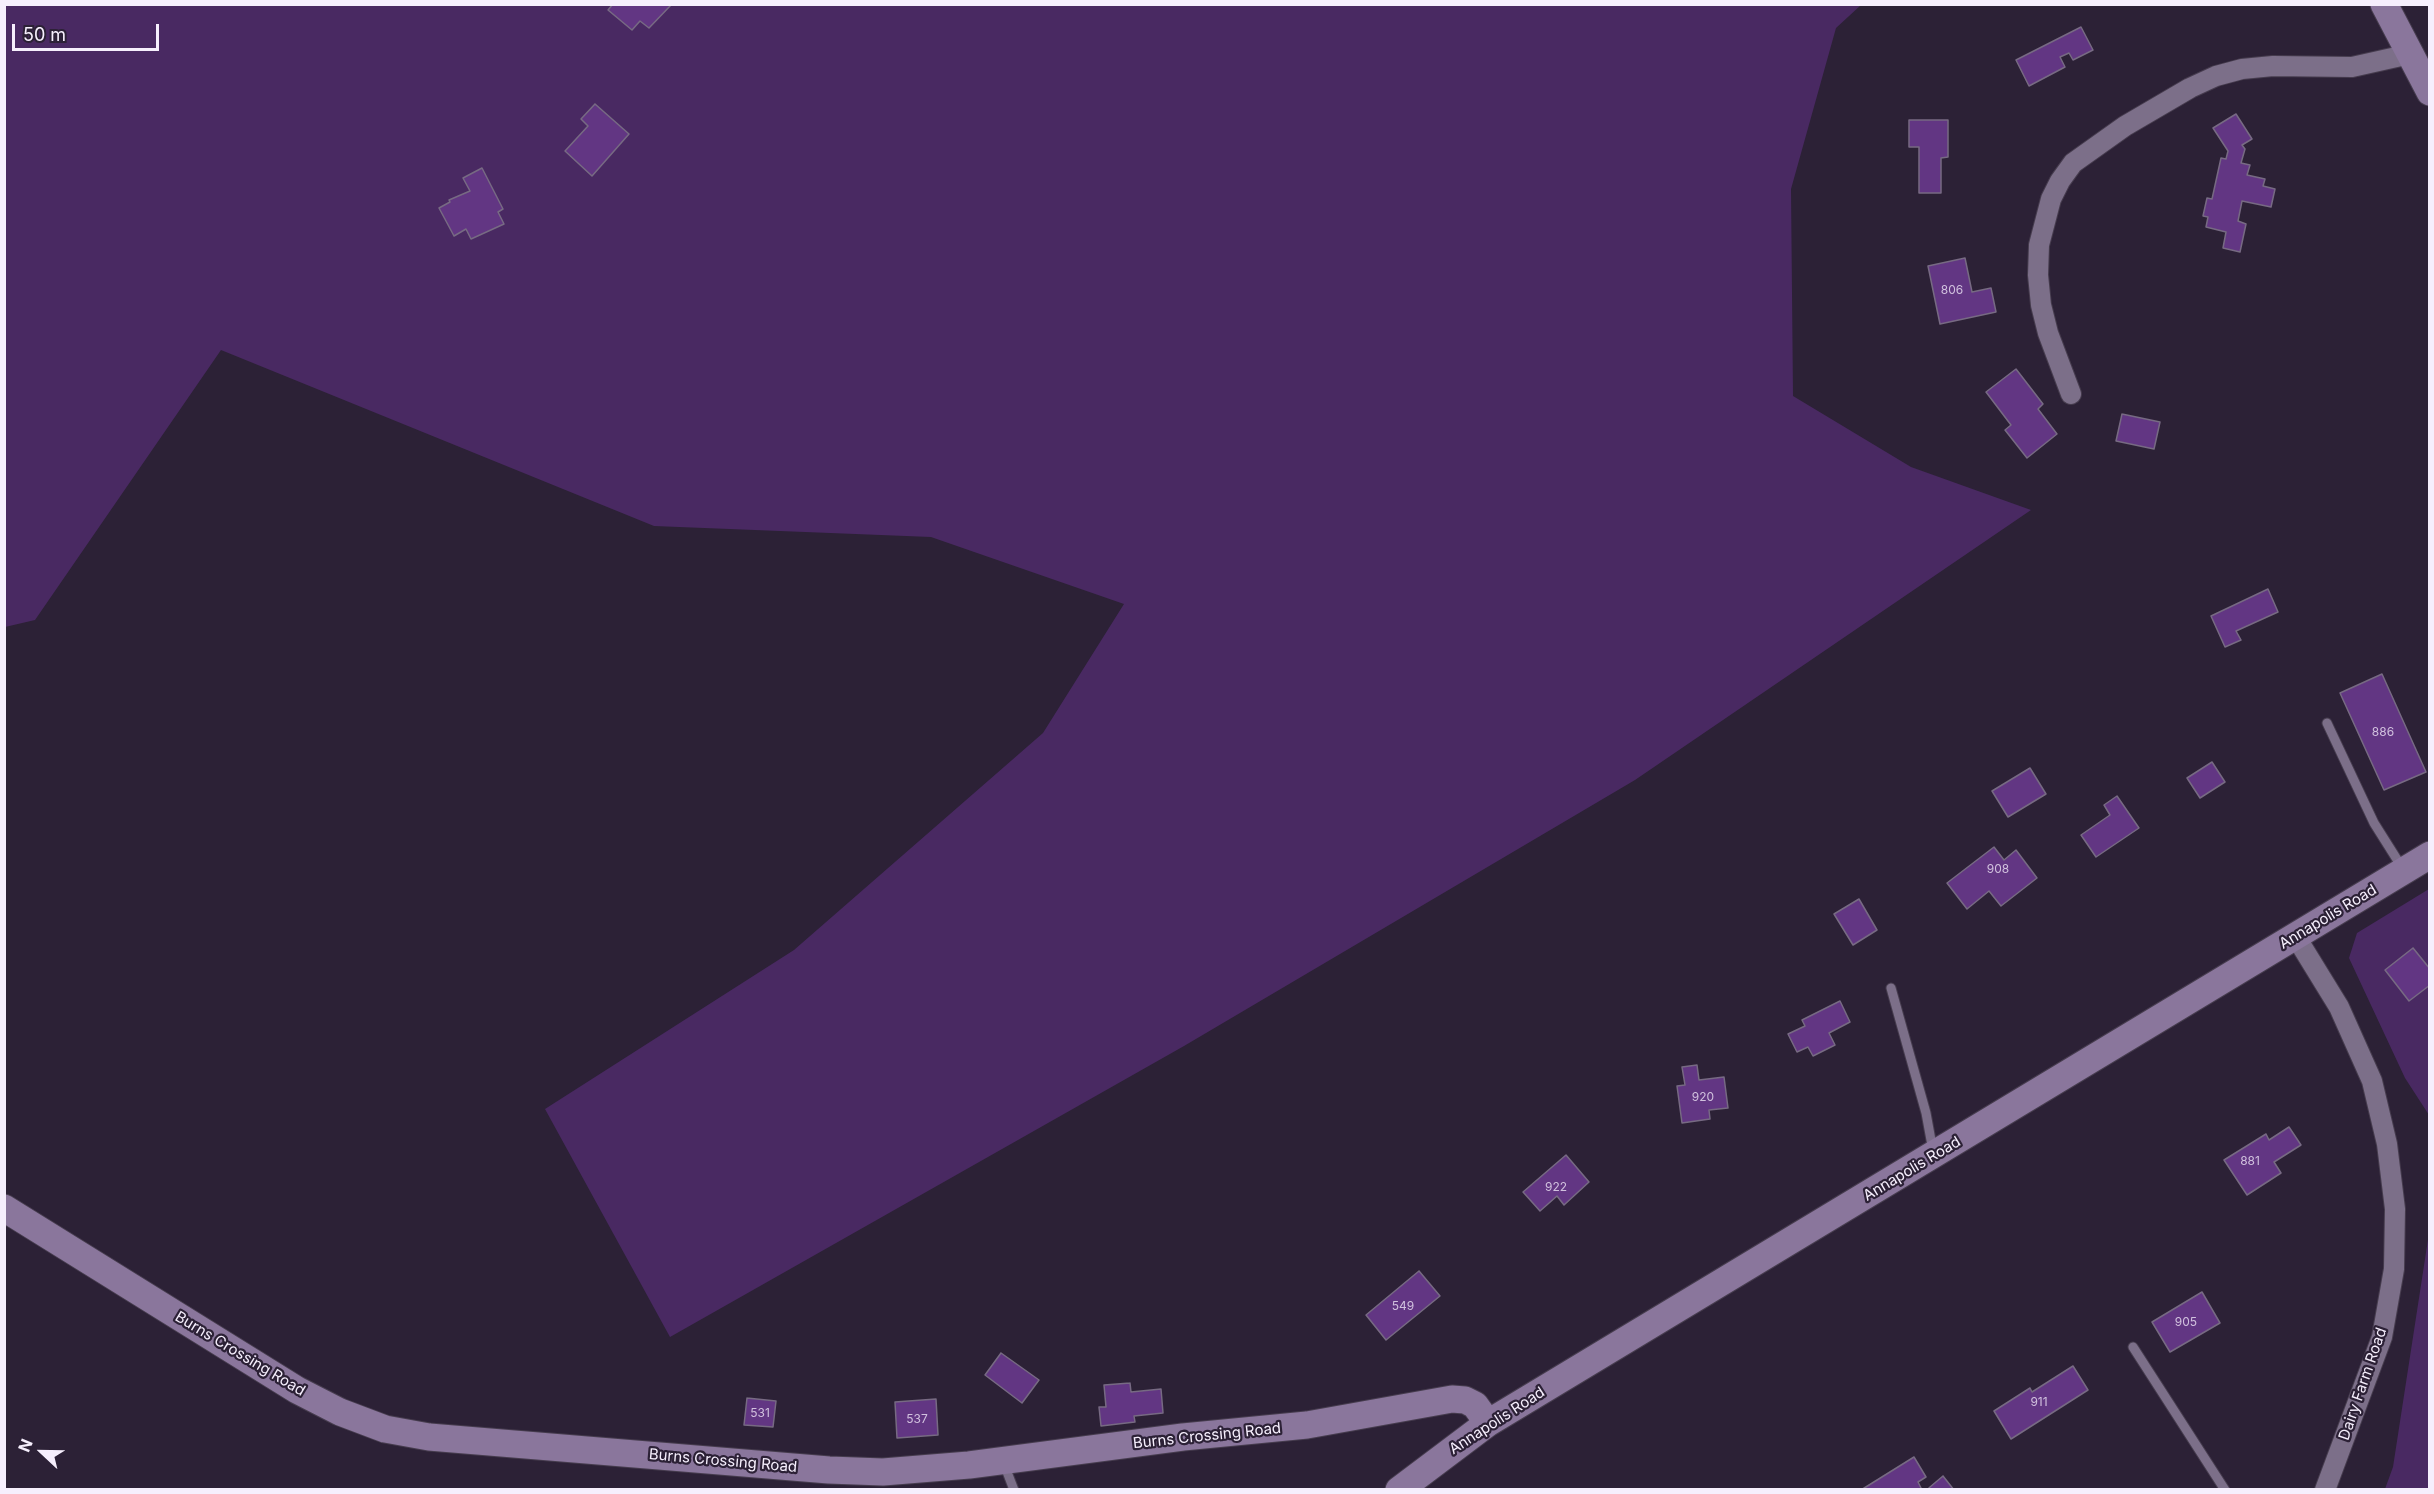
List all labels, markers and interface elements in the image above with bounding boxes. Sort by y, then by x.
scale bar [15,12,162,50]
text: 50 m [23,24,66,45]
house number: 806 [1941,283,1963,297]
house number: 886 [2372,725,2394,739]
house number: 908 [1987,862,2009,876]
street label: Annapolis Road [2276,881,2380,953]
house number: 920 [1692,1090,1714,1104]
street label: Annapolis Road [1860,1133,1964,1205]
house number: 881 [2240,1154,2260,1168]
house number: 922 [1545,1180,1567,1194]
house number: 549 [1392,1299,1414,1313]
street label: Burns Crossing Road [172,1308,308,1400]
house number: 905 [2175,1315,2197,1329]
street label: Dairy Farm Road [2335,1325,2391,1443]
street label: Annapolis Road [1446,1383,1548,1459]
house number: 911 [2030,1395,2048,1409]
house number: 531 [750,1406,770,1420]
house number: 537 [906,1412,928,1426]
street label: Burns Crossing Road [1132,1419,1282,1453]
north arrow [12,1422,72,1482]
text: N [14,1436,37,1455]
street label: Burns Crossing Road [648,1446,798,1476]

